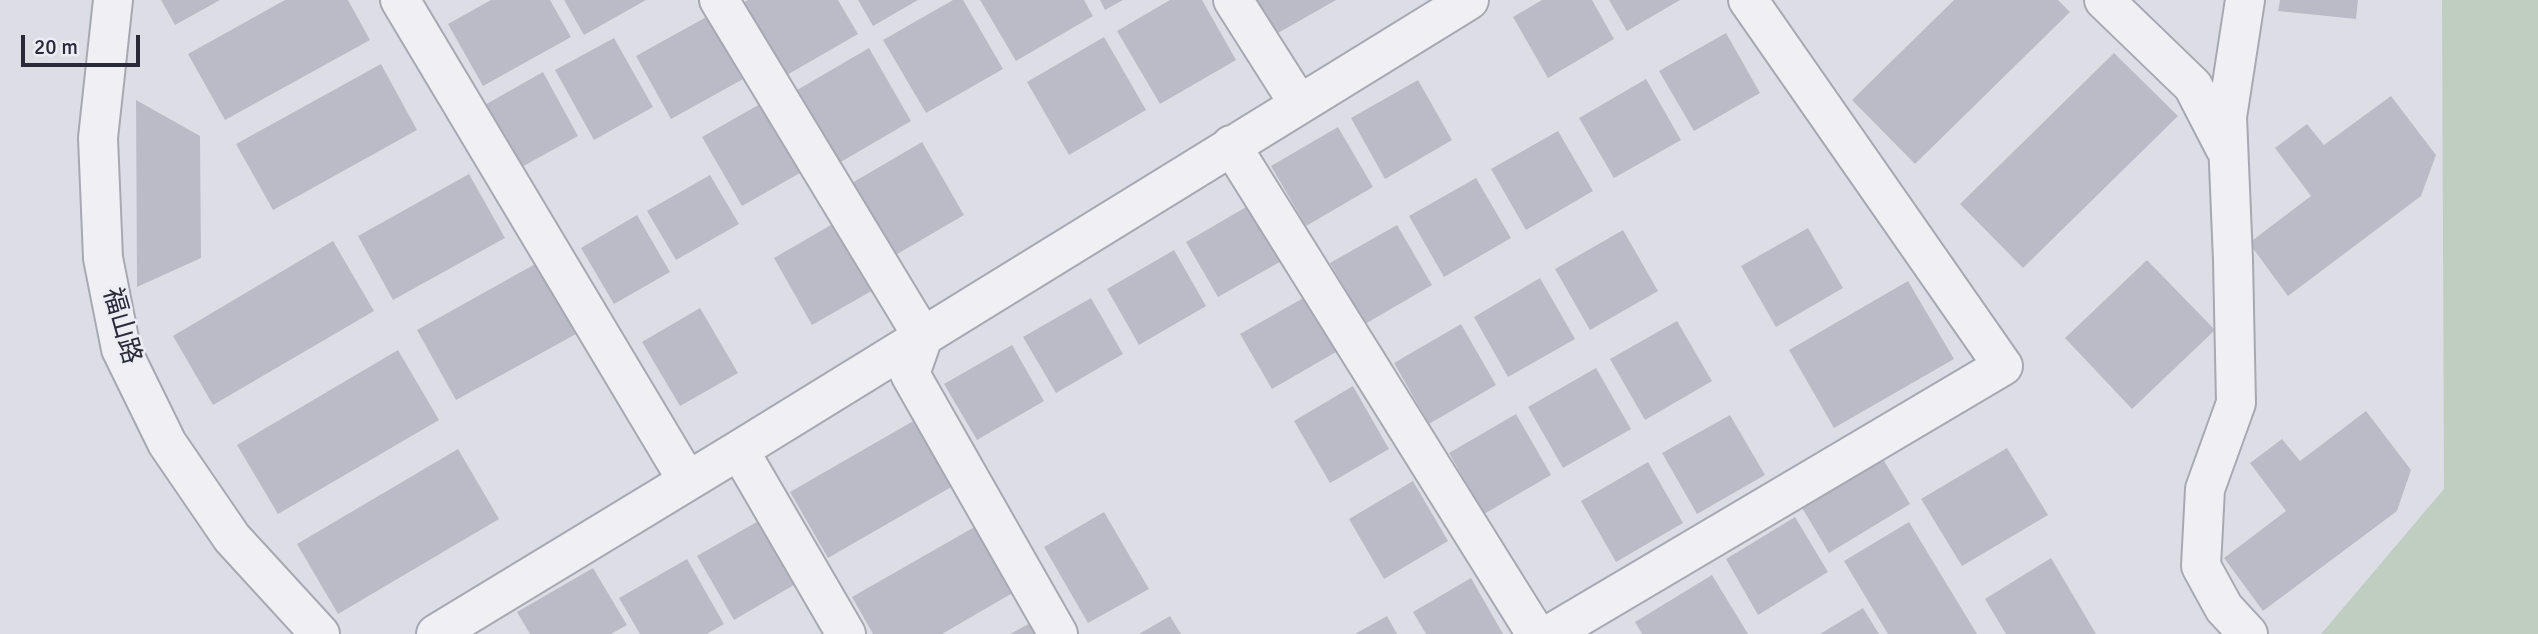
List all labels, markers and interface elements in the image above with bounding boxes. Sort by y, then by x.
scale bar [24,21,144,65]
text: 20 m [34,34,78,60]
street label: 福山路 [95,284,147,368]

